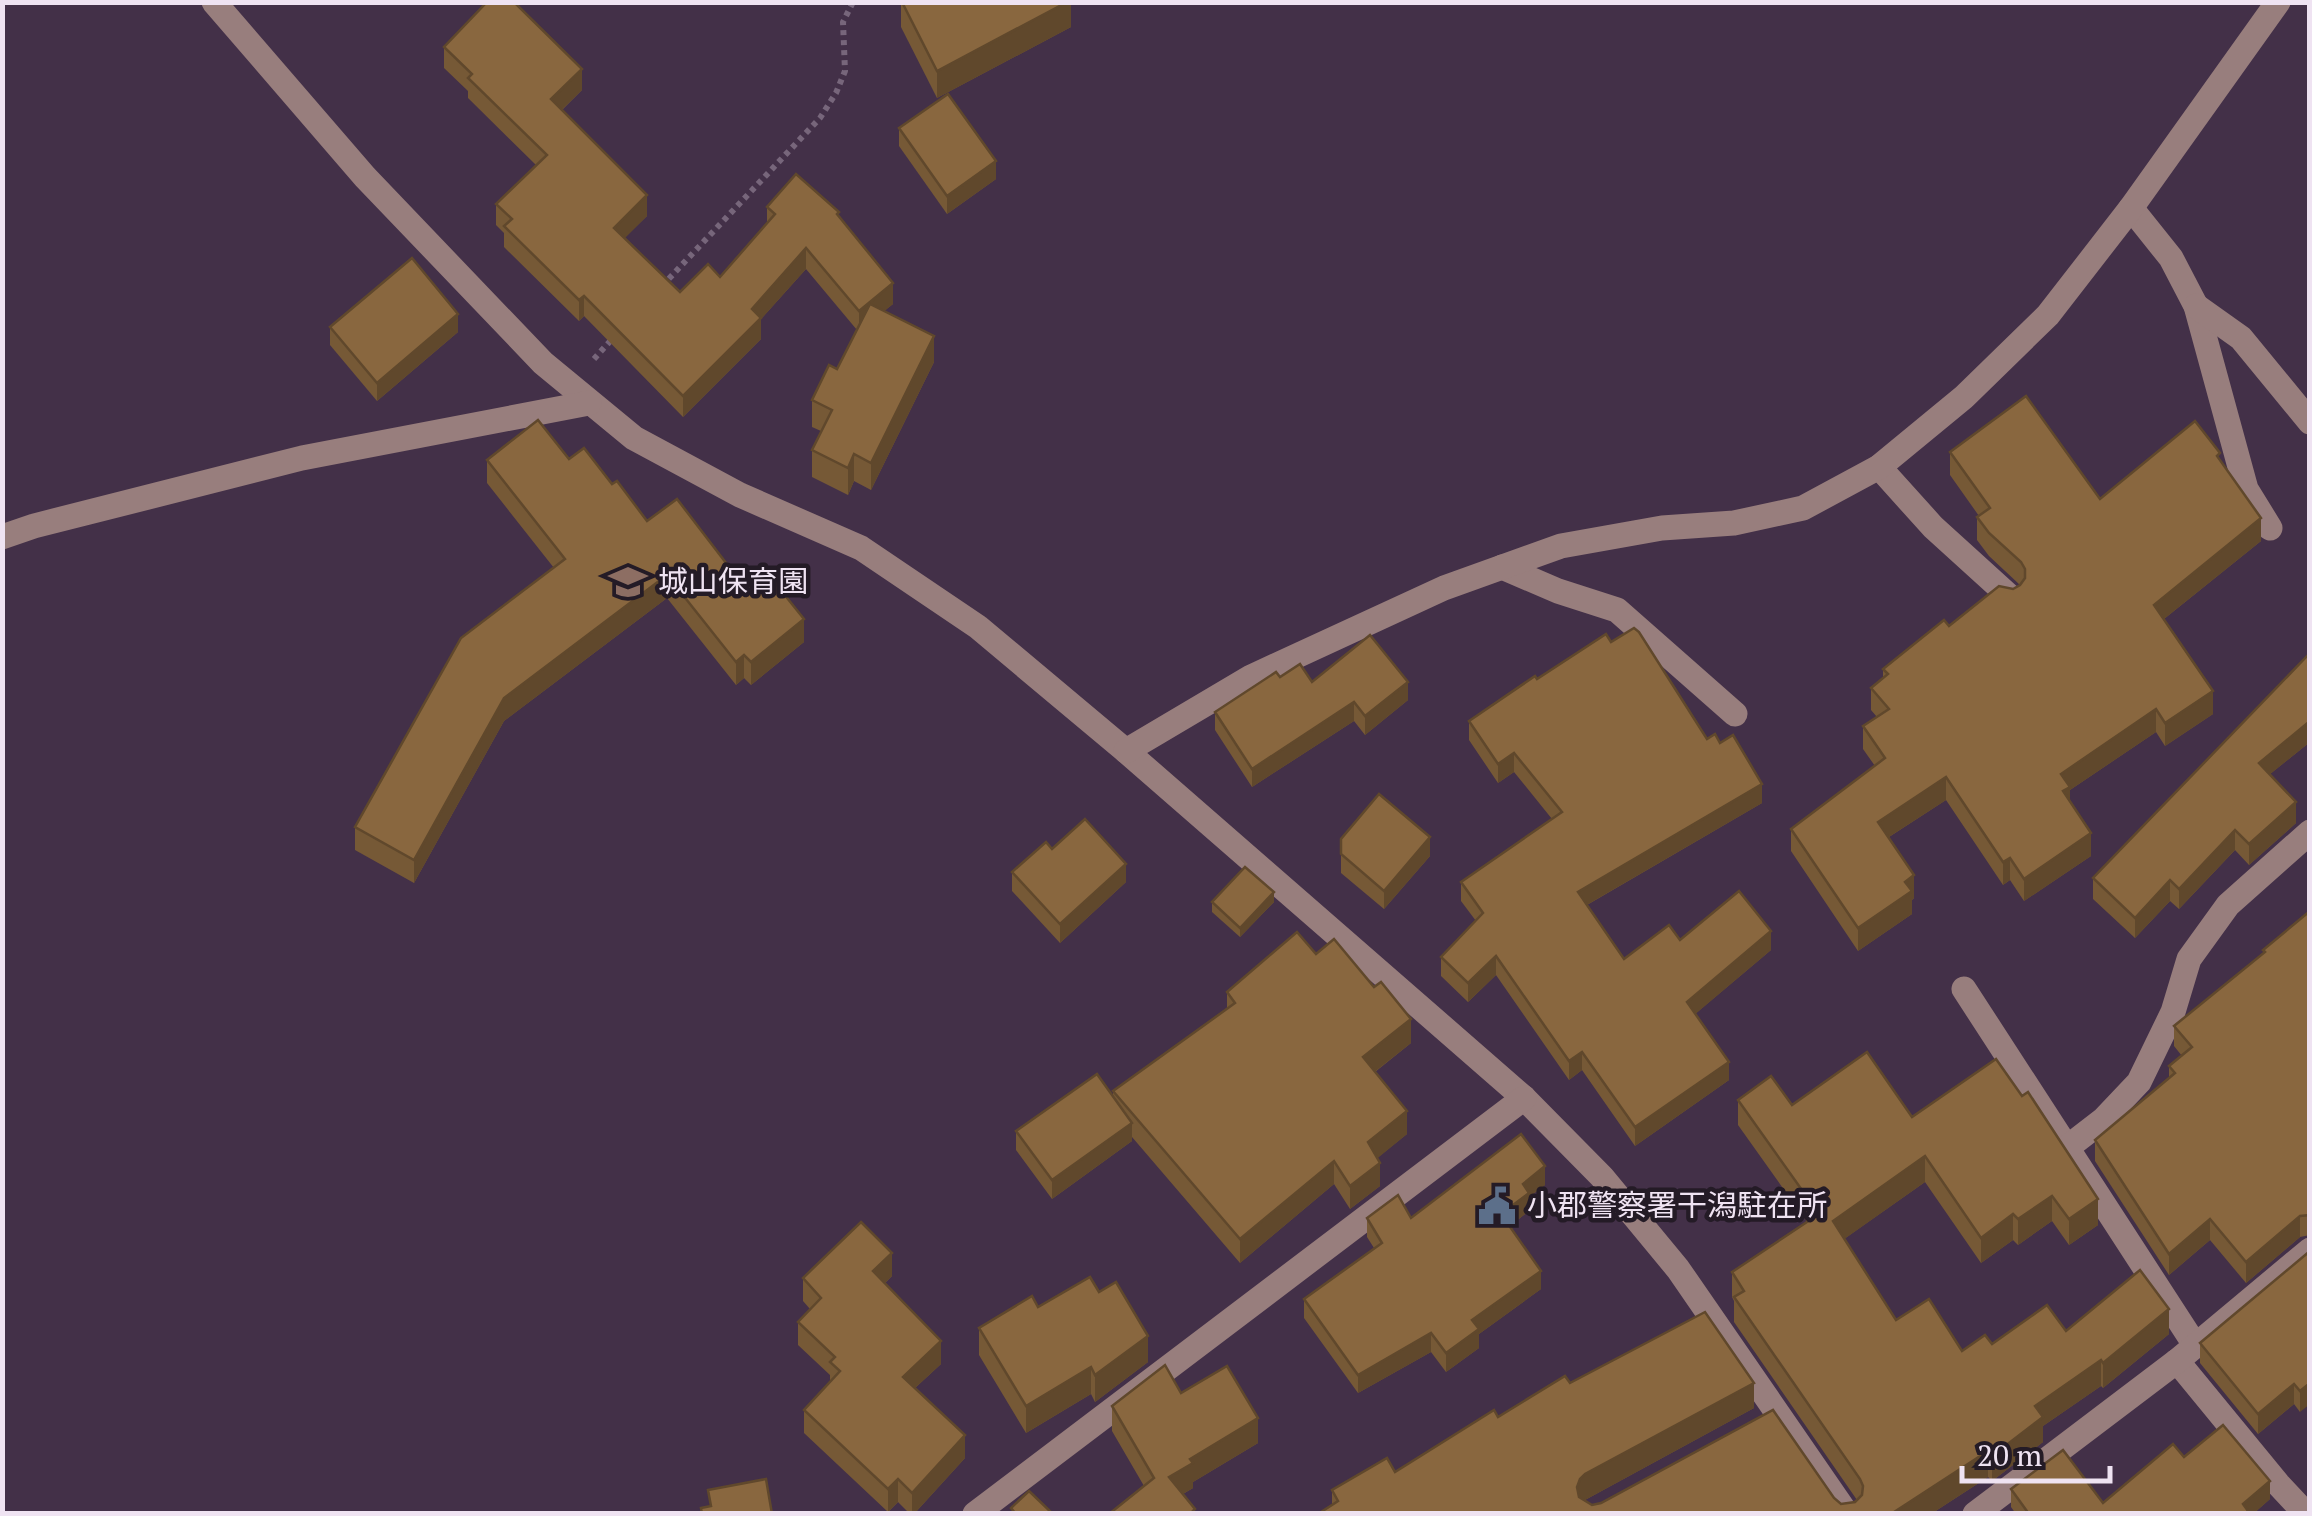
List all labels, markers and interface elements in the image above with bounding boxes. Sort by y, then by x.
school or university icon: 城山保育園 [607,561,649,603]
place label: 城山保育園 [658,561,808,601]
public building icon: 小郡警察署干潟駐在所 [1476,1185,1518,1227]
place label: 小郡警察署干潟駐在所 [1527,1185,1827,1225]
scale bar [1962,1421,2110,1483]
text: 20 m [1977,1435,2042,1475]

